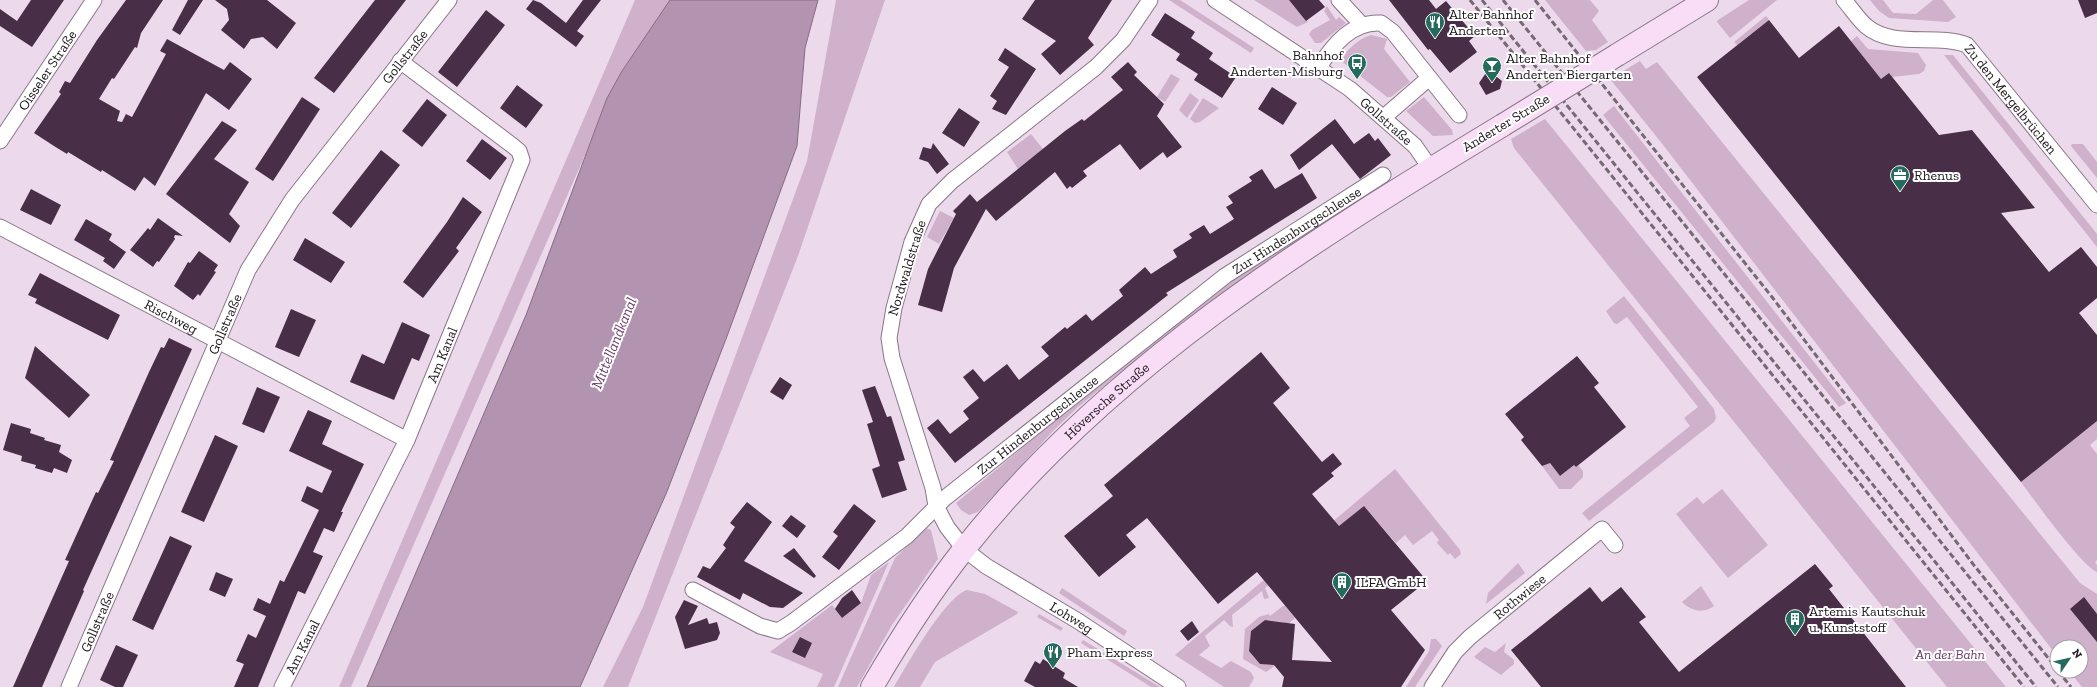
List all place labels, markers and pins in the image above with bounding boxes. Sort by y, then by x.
place label: Alter Bahnhof Anderten [1449,6,1535,39]
restaurant icon: Alter Bahnhof Anderten [1424,11,1446,39]
place label: Bahnhof Anderten-Misburg [1230,47,1345,80]
place label: Alter Bahnhof Anderten Biergarten [1506,50,1631,83]
bus stop icon: Bahnhof Anderten-Misburg [1346,52,1368,80]
bar icon: Alter Bahnhof Anderten Biergarten [1481,55,1503,83]
office icon: Rhenus [1889,164,1911,192]
place label: Rhenus [1914,167,1959,184]
building icon: ILFA GmbH [1331,571,1353,599]
place label: ILFA GmbH [1356,574,1427,591]
place label: Artemis Kautschuk u. Kunststoff [1809,603,1926,636]
building icon: Artemis Kautschuk u. Kunststoff [1784,608,1806,636]
restaurant icon: Pham Express [1042,641,1064,669]
place label: Pham Express [1067,644,1153,661]

